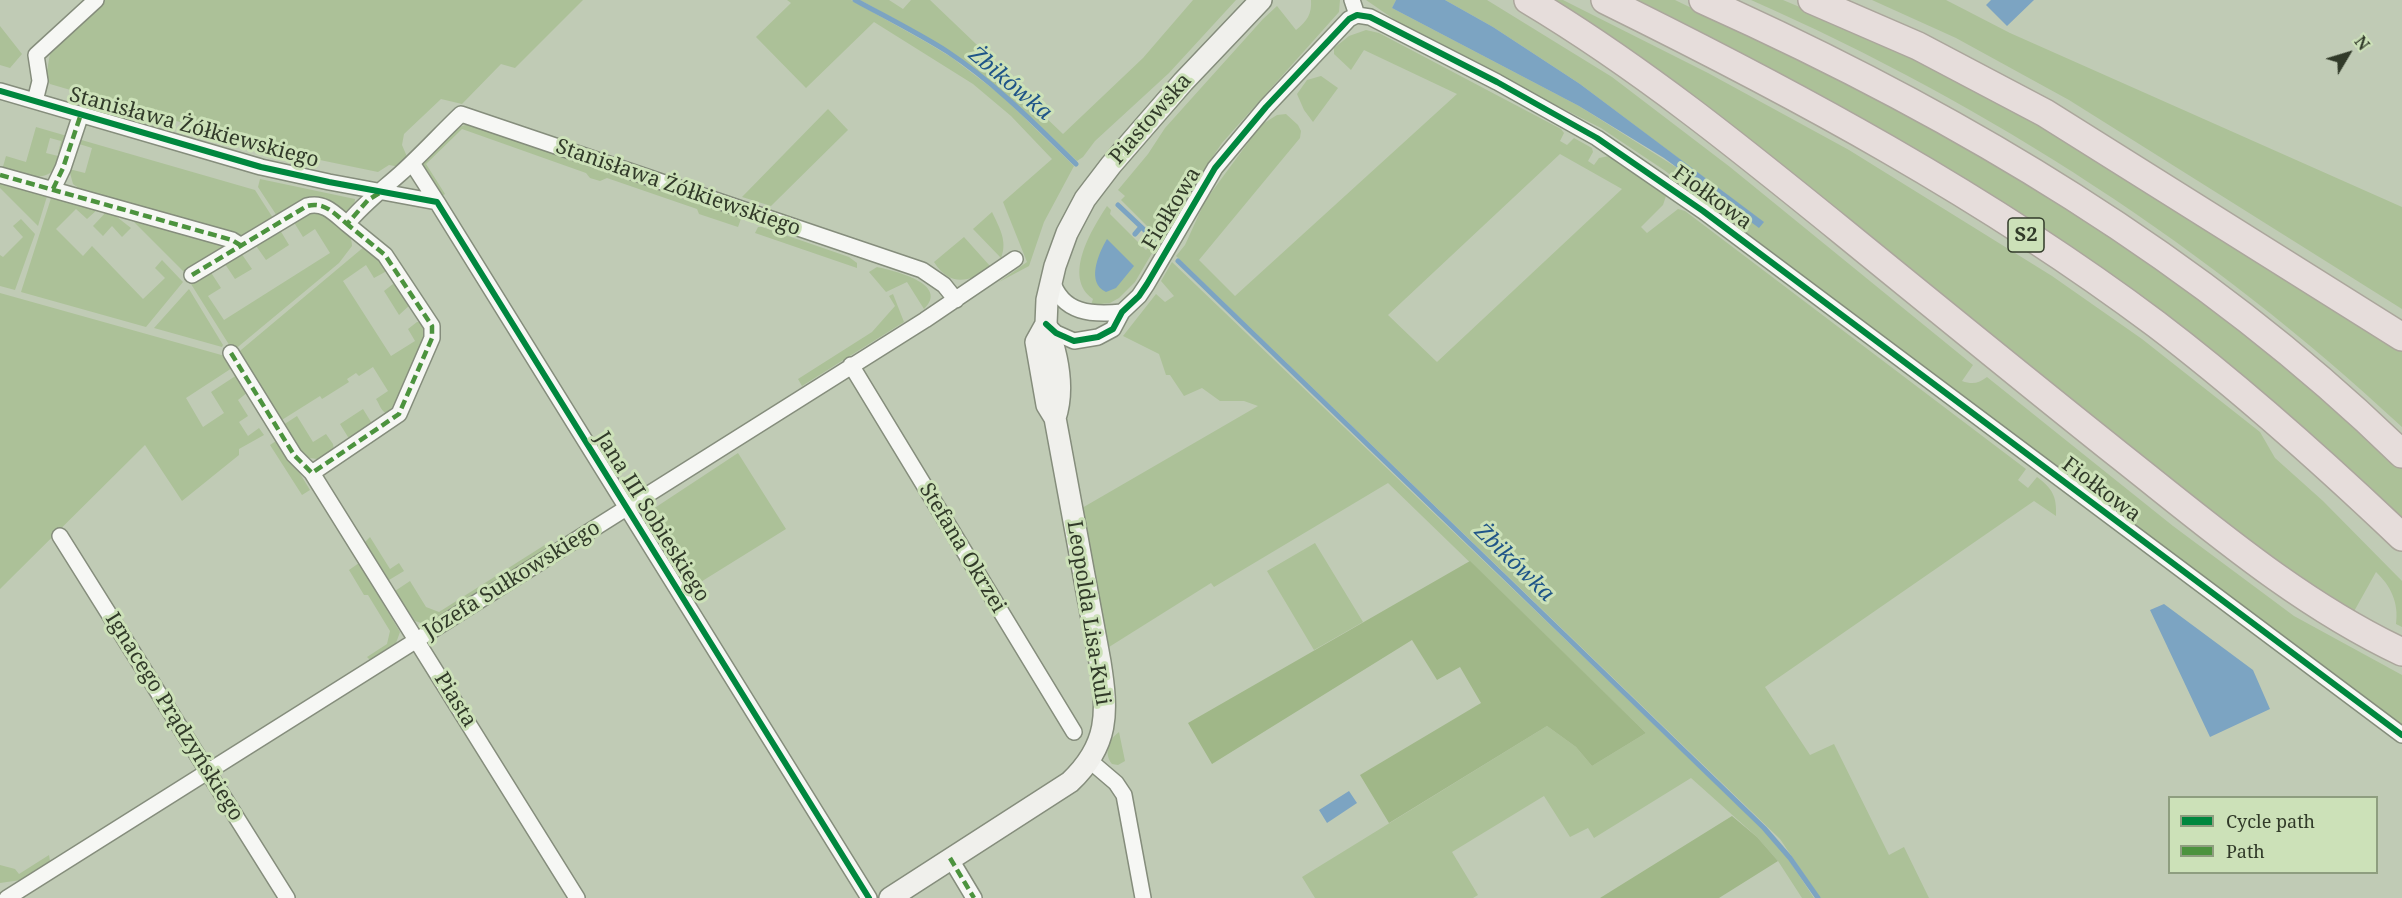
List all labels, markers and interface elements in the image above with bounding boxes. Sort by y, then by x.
north arrow [2318,24,2378,84]
text: N [2350,31,2375,55]
water label: Żbikówka [963,42,1057,126]
street label: Piastowska [1105,69,1197,169]
street label: Stanisława Żółkiewskiego [67,83,321,173]
street label: Stanisława Żółkiewskiego [552,134,804,242]
street label: Fiołkowa [1667,161,1757,235]
street label: Fiołkowa [1138,163,1206,255]
road number: S2 [2008,218,2044,252]
street label: Jana III Sobieskiego [589,427,715,607]
street label: Fiołkowa [2057,452,2145,528]
street label: Stefana Okrzei [913,479,1011,617]
street label: Józefa Sułkowskiego [419,515,605,645]
street label: Leopolda Lisa-Kuli [1061,519,1115,707]
water label: Żbikówka [1469,519,1559,607]
street label: Ignacego Prądzyńskiego [99,608,249,826]
street label: Piasta [428,668,482,732]
legend [2168,796,2378,874]
text: Cycle path [2226,809,2315,833]
text: Path [2226,839,2265,863]

